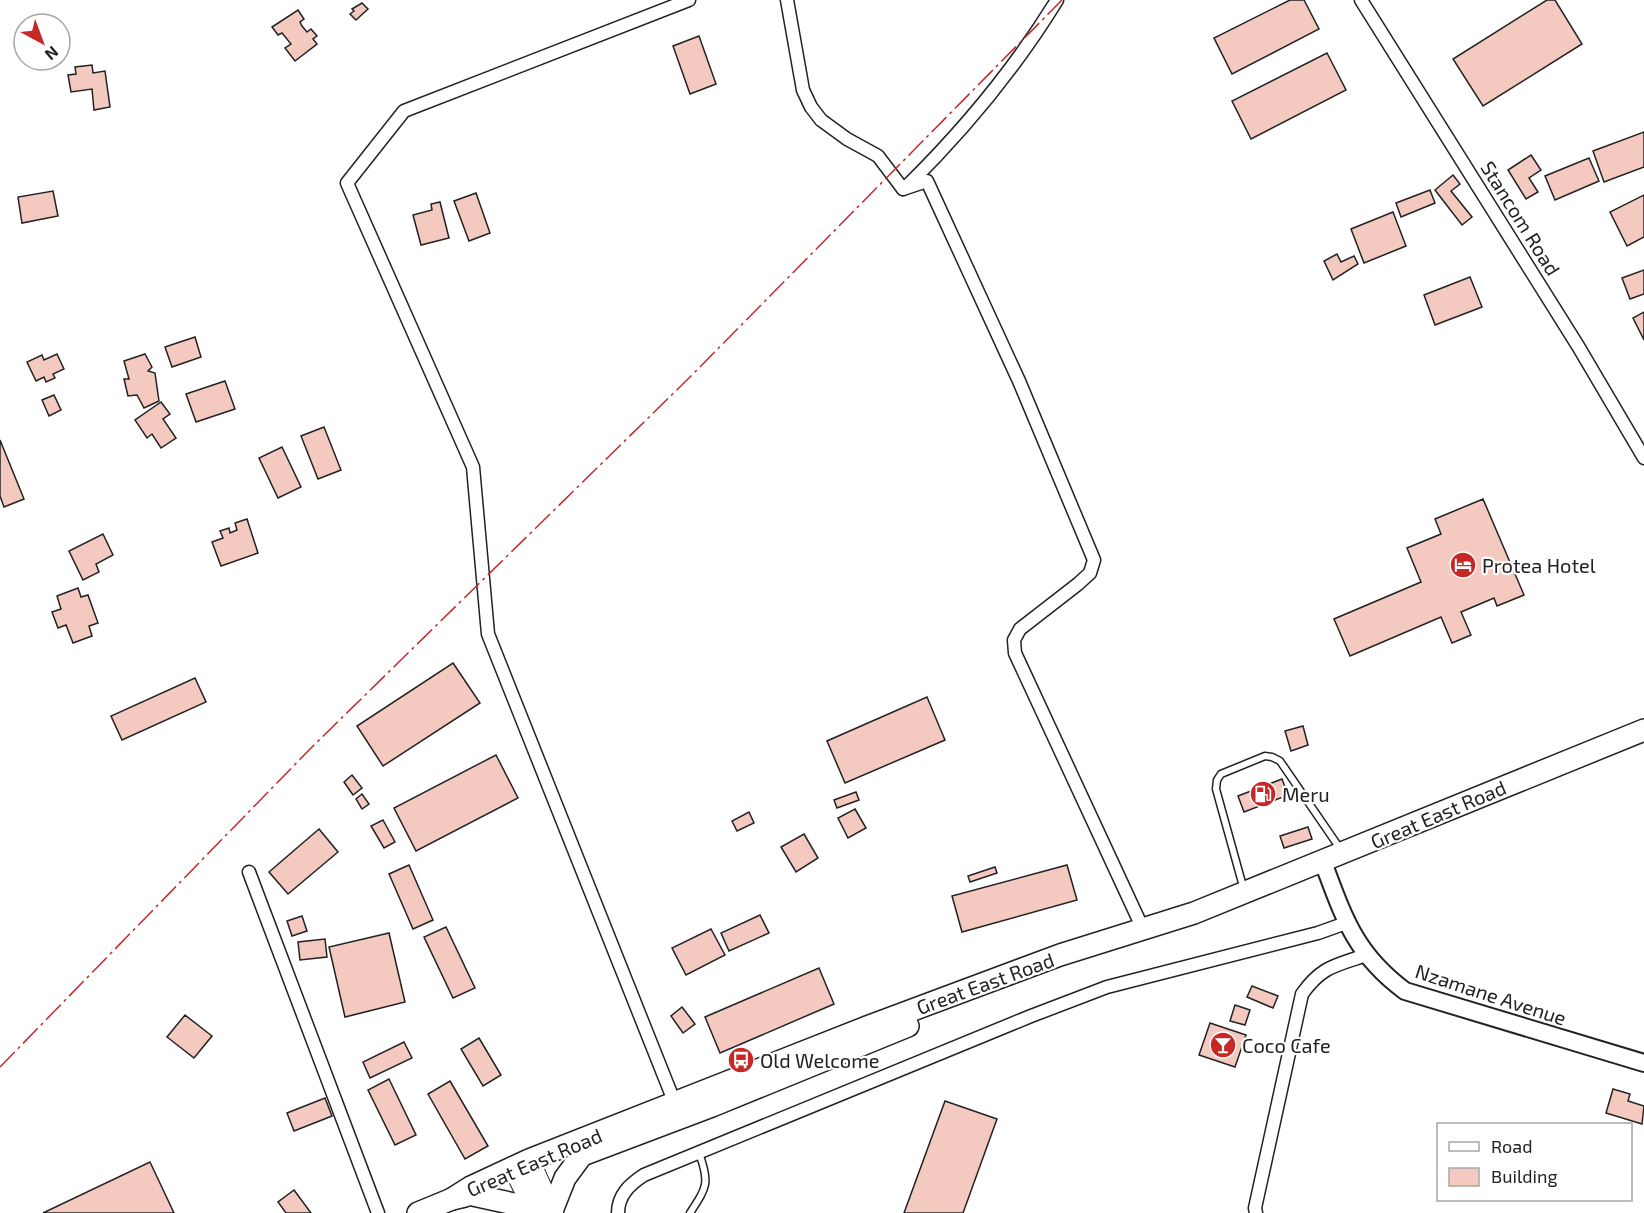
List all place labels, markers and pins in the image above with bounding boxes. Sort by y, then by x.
hotel icon: Protea Hotel [1448,550,1478,580]
place label: Protea Hotel [1482,553,1596,577]
fuel station icon: Meru [1248,779,1278,809]
place label: Meru [1282,782,1330,806]
bar icon: Coco Cafe [1208,1030,1238,1060]
place label: Coco Cafe [1242,1033,1331,1057]
bus stop icon: Old Welcome [726,1045,756,1075]
place label: Old Welcome [760,1048,879,1072]

